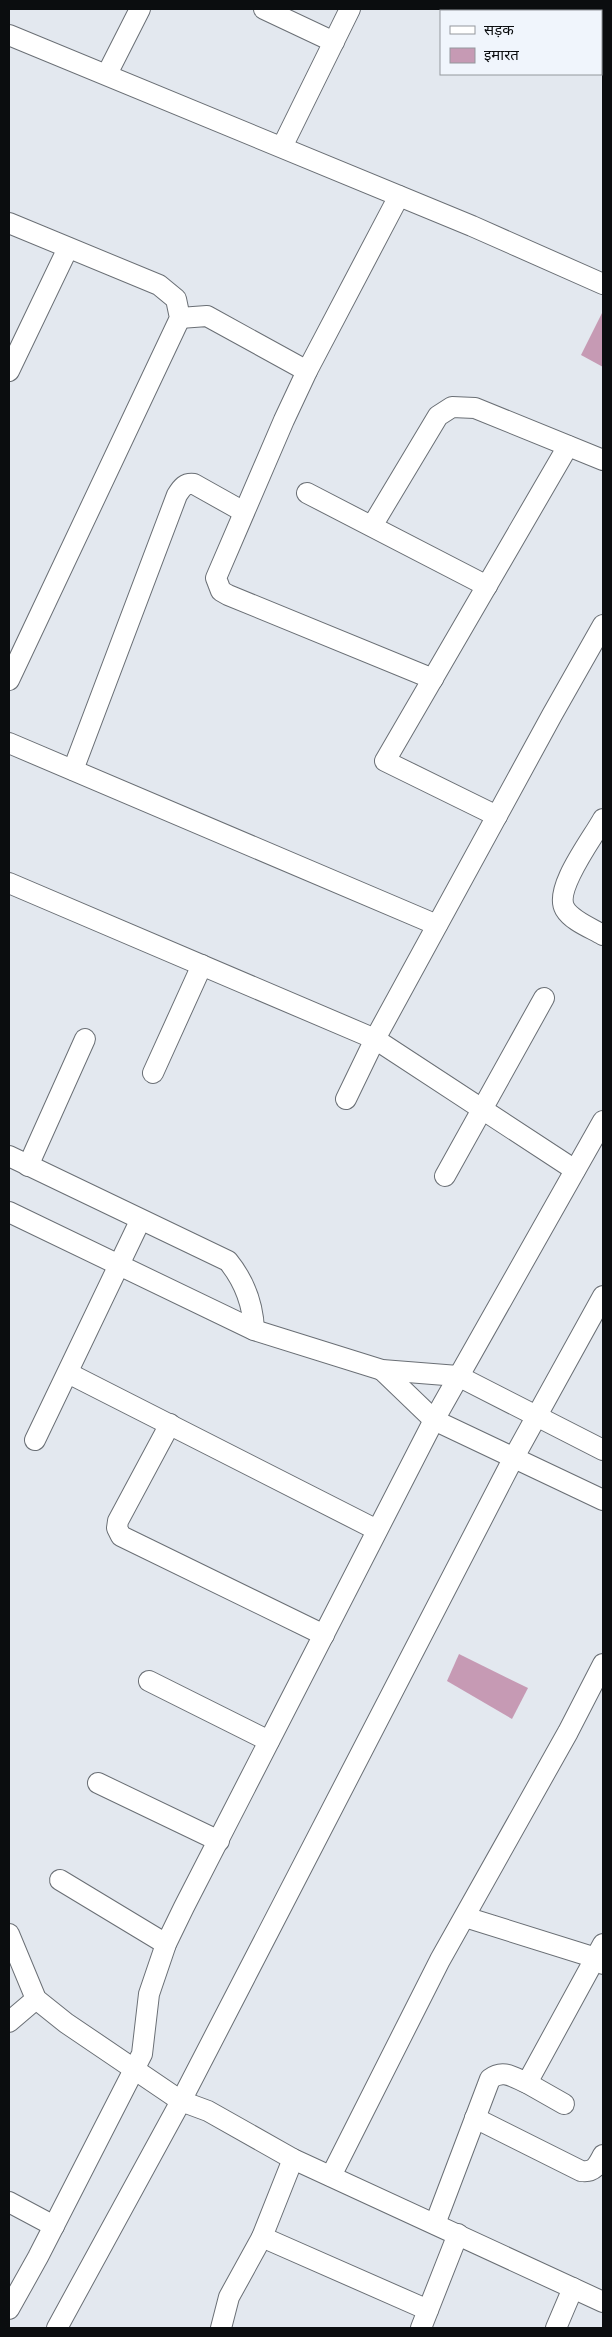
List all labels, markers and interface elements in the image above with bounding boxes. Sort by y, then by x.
legend [440,10,602,75]
text: सड़क [484,20,514,39]
text: इमारत [484,45,519,64]

